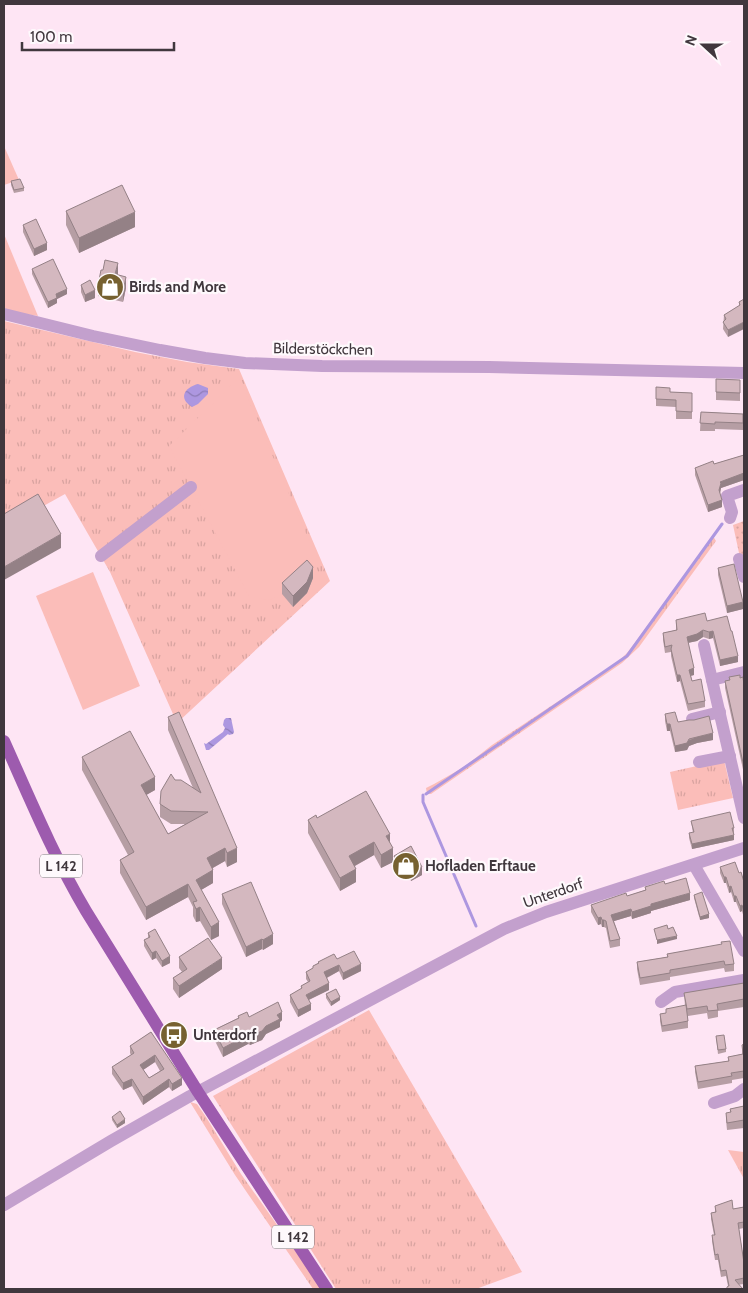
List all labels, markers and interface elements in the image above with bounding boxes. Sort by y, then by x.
scale bar [22,20,175,52]
north arrow [678,20,728,70]
text: 100 m [30,28,72,46]
text: N [681,32,701,48]
shop icon: Birds and More [95,272,125,302]
place label: Birds and More [129,278,226,296]
street label: Bilderstöckchen [273,339,373,359]
shop icon: Hofladen Erftaue [391,851,421,881]
road number: L 142 [40,854,82,878]
place label: Hofladen Erftaue [425,857,536,875]
street label: Unterdorf [521,874,585,912]
bus stop icon: Unterdorf [159,1020,189,1050]
place label: Unterdorf [193,1026,257,1044]
road number: L 142 [272,1226,314,1248]

